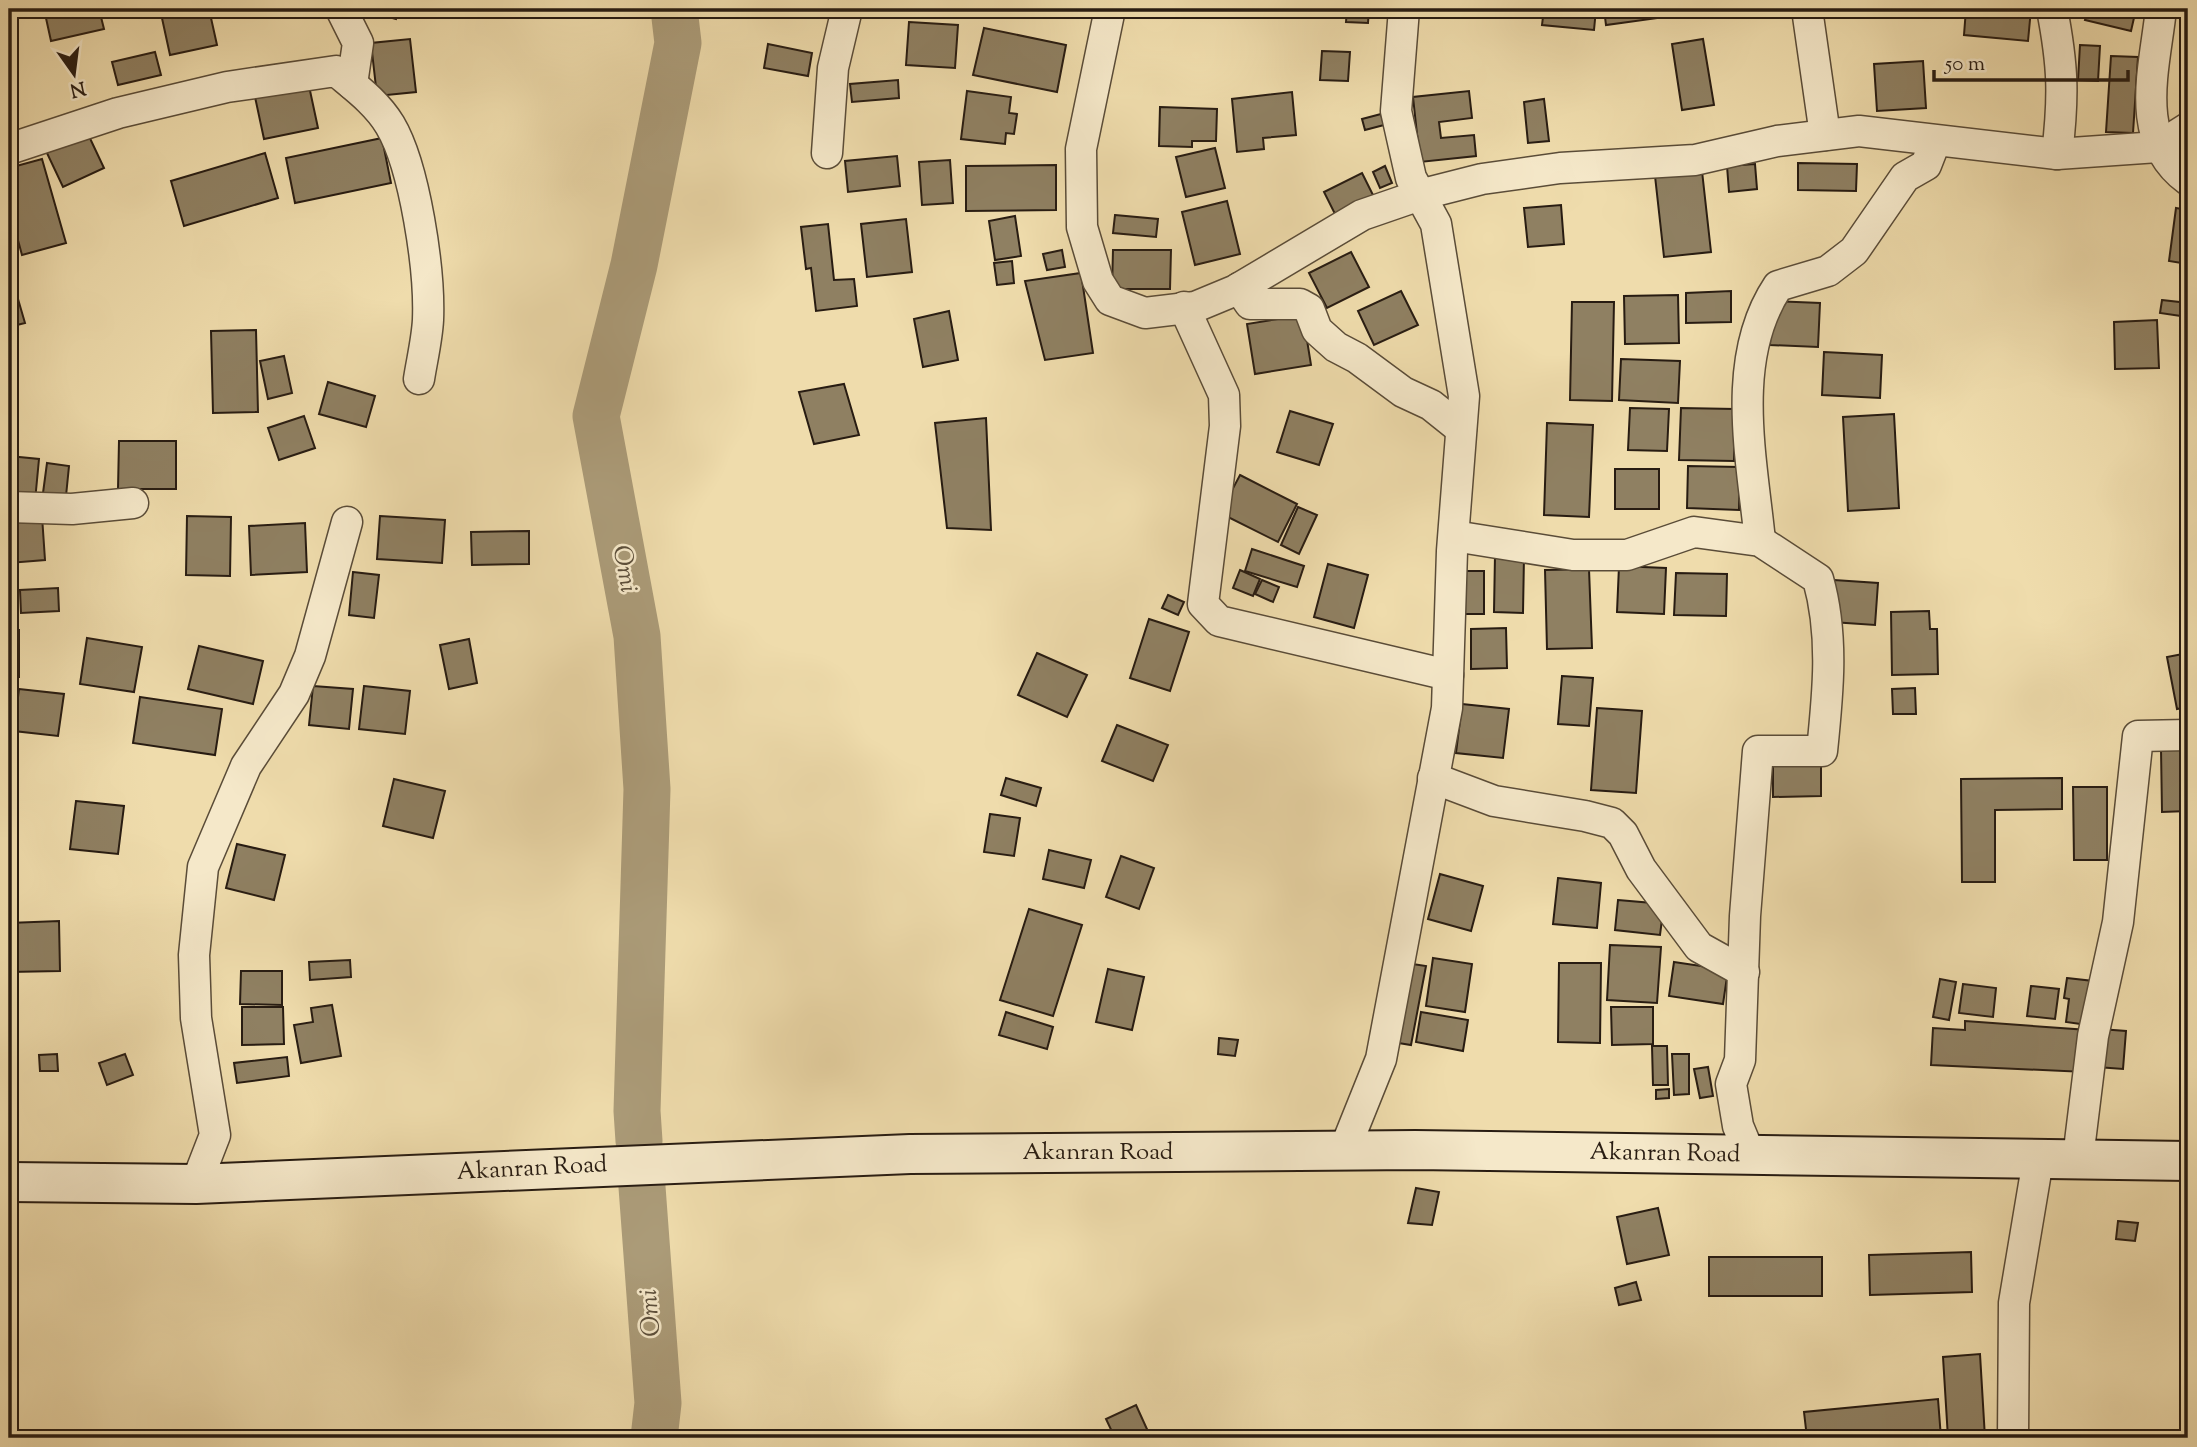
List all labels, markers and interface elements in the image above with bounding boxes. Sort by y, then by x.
north arrow [38,38,108,108]
scale bar [1934,38,2129,82]
text: 50 m [1944,50,1985,80]
text: N [67,73,88,103]
water label: Omi [602,542,646,596]
street label: Akanran Road [1023,1136,1174,1170]
street label: Akanran Road [1589,1136,1741,1172]
street label: Akanran Road [456,1148,609,1190]
water label: Omi [631,1288,671,1338]

